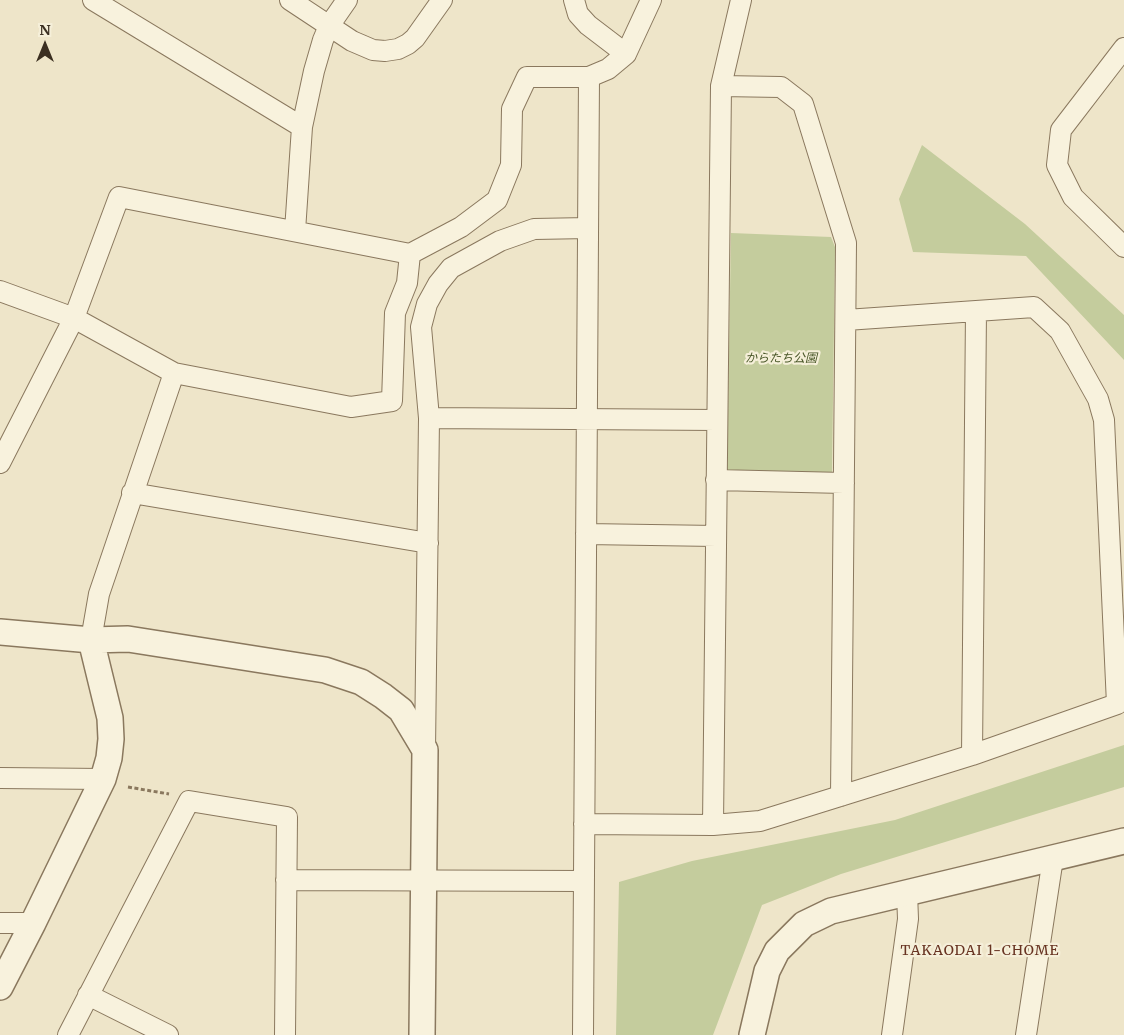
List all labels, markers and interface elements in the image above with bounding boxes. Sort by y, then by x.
north arrow [20,20,70,70]
text: N [39,21,51,39]
park label: からたち公園 [745,352,817,366]
district label: TAKAODAI 1-CHOME [899,943,1061,959]

